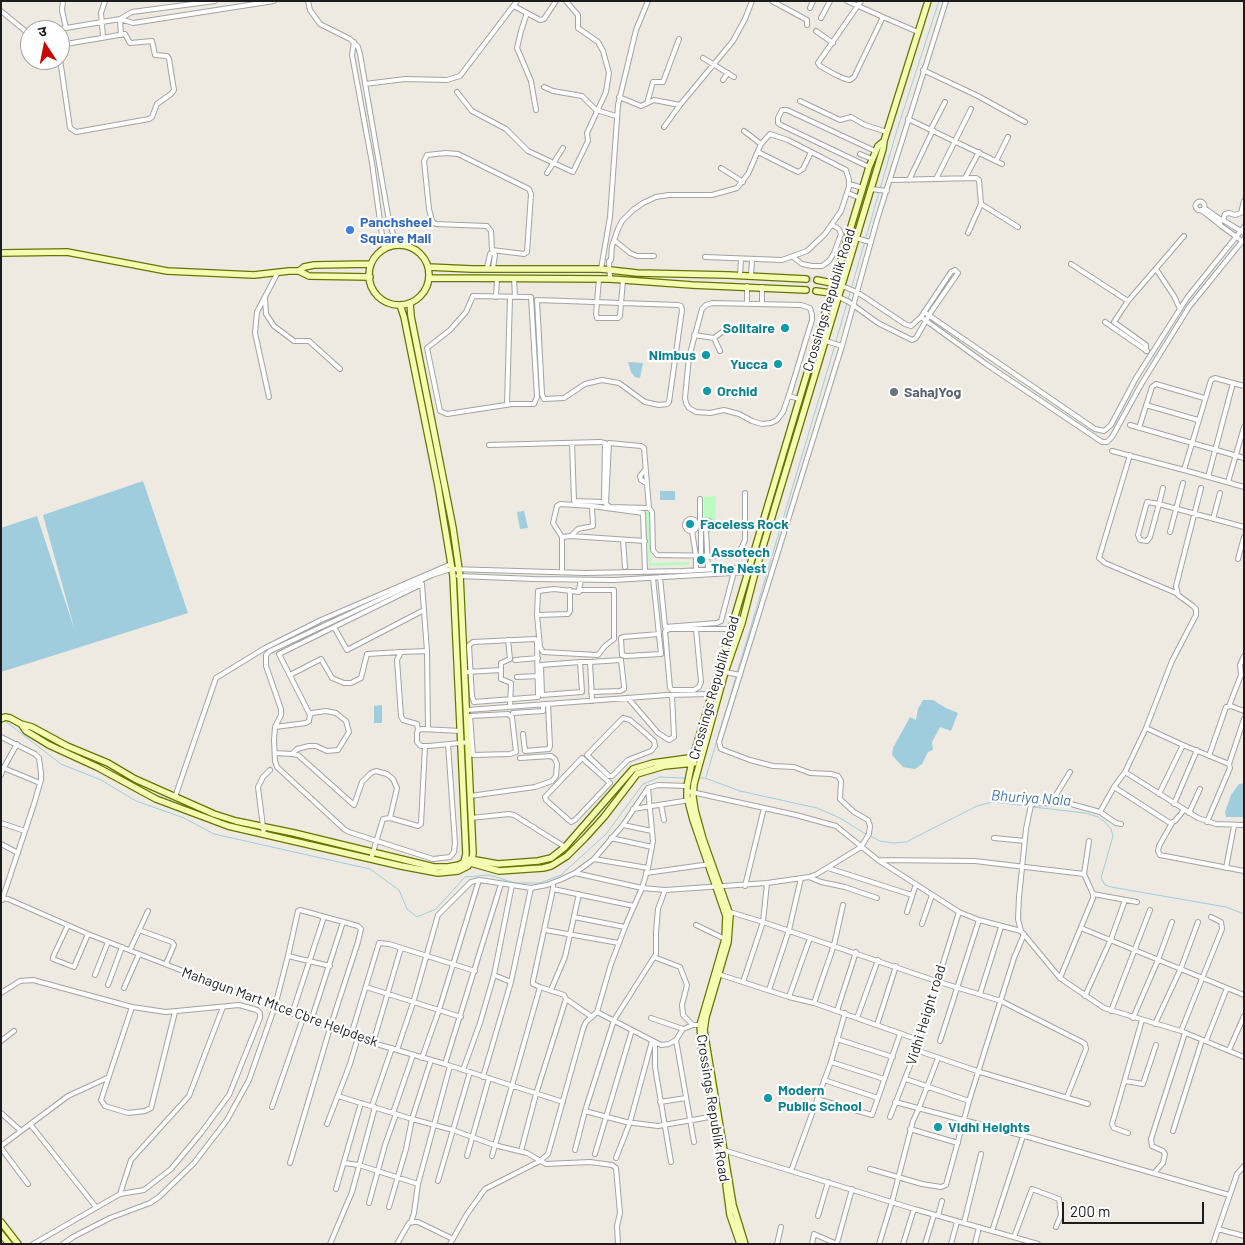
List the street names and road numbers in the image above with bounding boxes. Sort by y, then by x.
street label: Crossings Republik Road [799,226,859,374]
street label: Crossings Republik Road [685,614,743,762]
street label: Vidhi Height road [903,963,949,1067]
street label: Mahagun Mart Mtce Cbre Helpdesk [180,964,380,1050]
street label: Crossings Republik Road [693,1033,733,1183]

